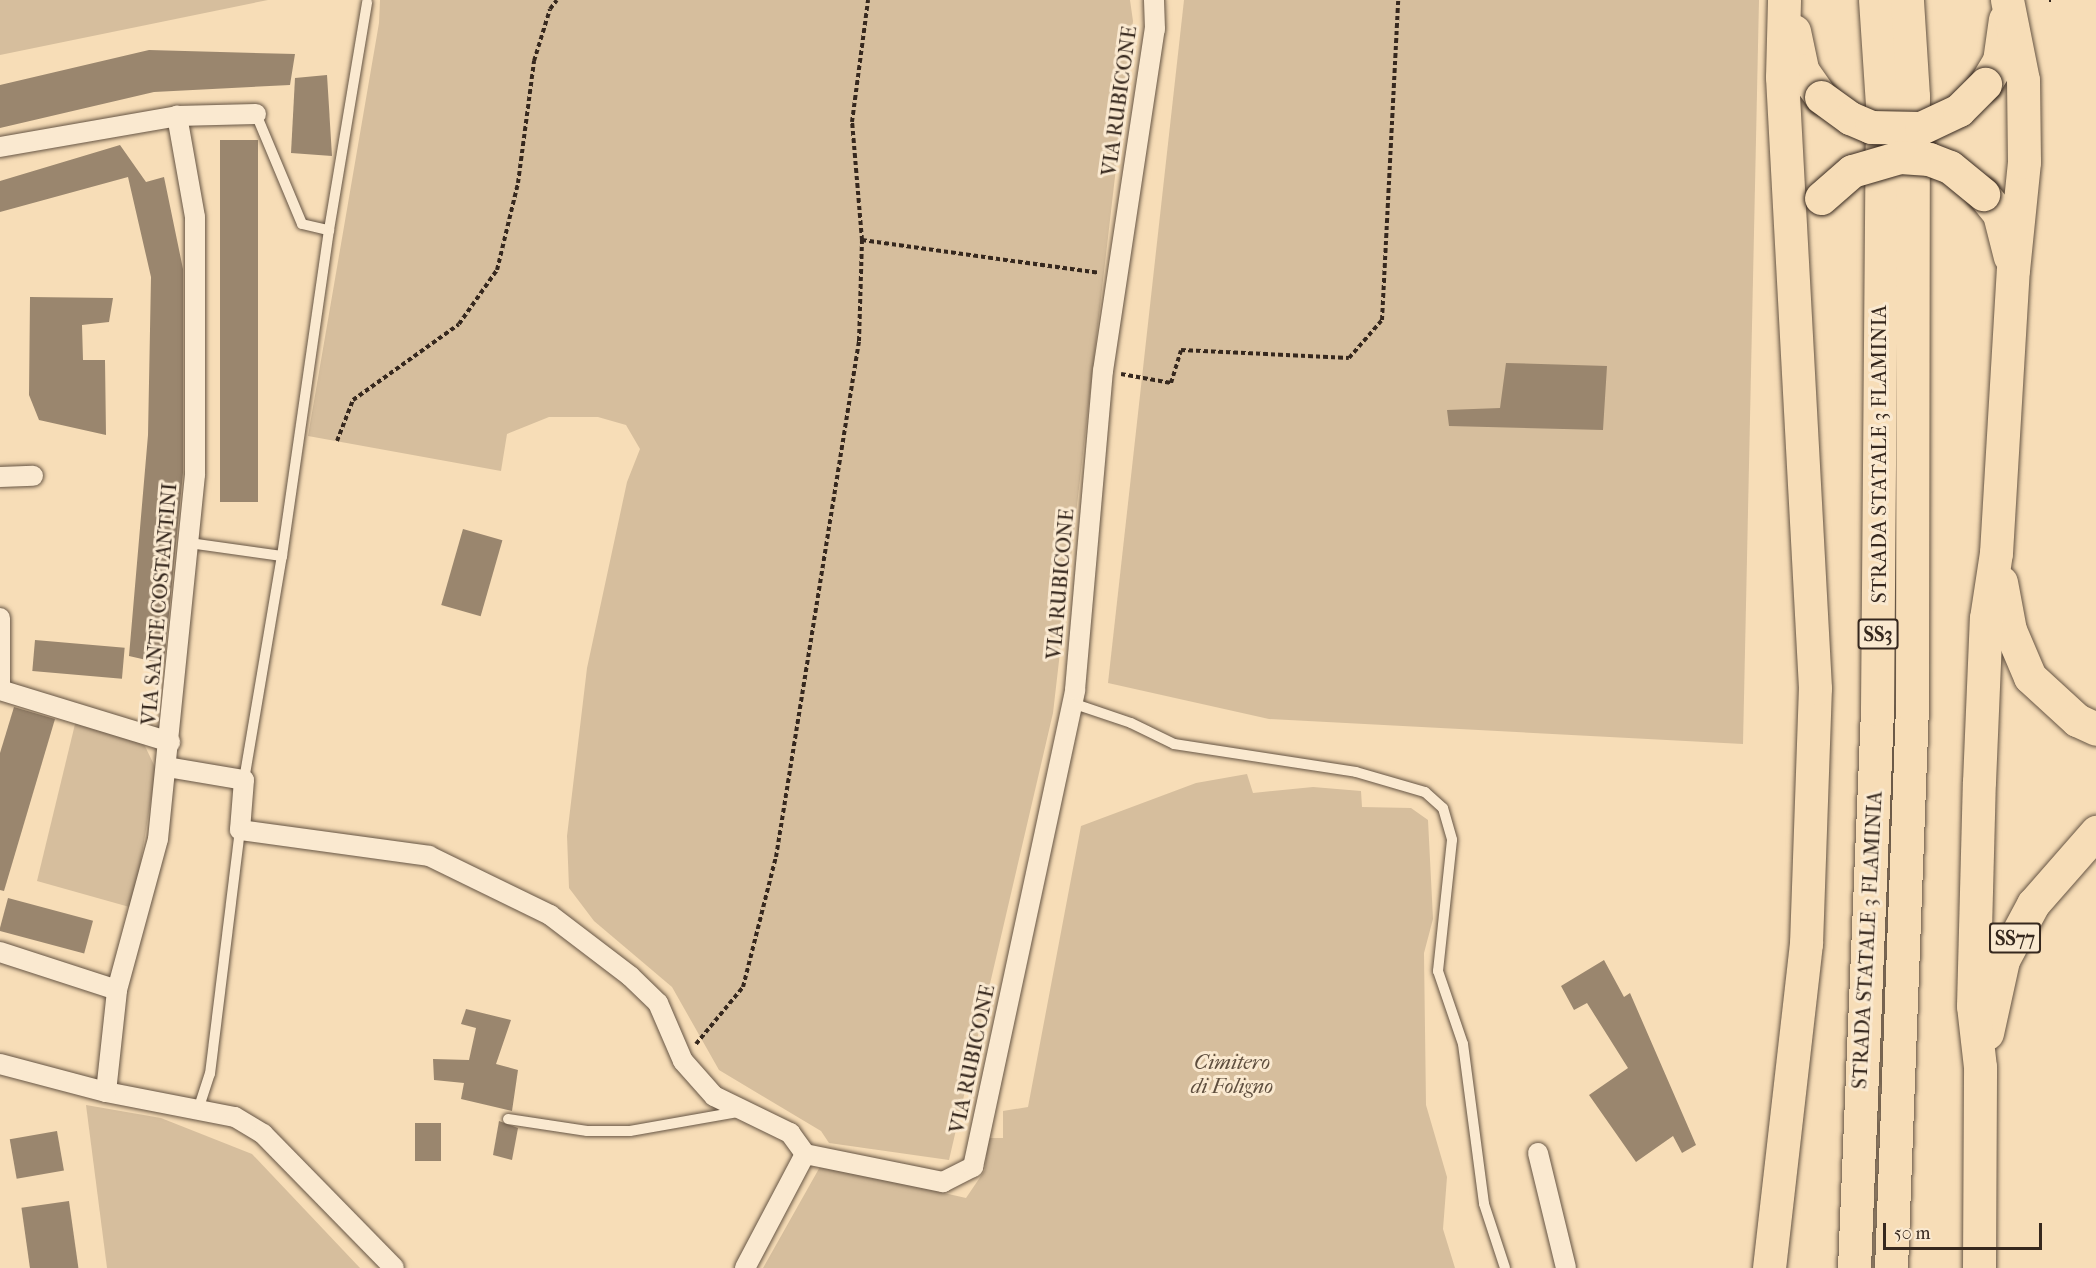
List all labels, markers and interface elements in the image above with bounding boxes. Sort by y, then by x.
street label: VIA RUBICONE [1096,24,1142,178]
street label: STRADA STATALE 3 FLAMINIA [1866,305,1892,603]
street label: VIA SANTE COSTANTINI [136,482,182,726]
street label: VIA RUBICONE [1041,507,1079,661]
road number: SS3 [1857,617,1899,651]
street label: STRADA STATALE 3 FLAMINIA [1847,790,1887,1090]
road number: SS77 [1988,921,2042,955]
street label: VIA RUBICONE [944,982,1000,1136]
park label: Cimitero di Foligno [1191,1049,1273,1099]
scale bar [1886,1211,2045,1249]
text: 50 m [1894,1223,1930,1244]

